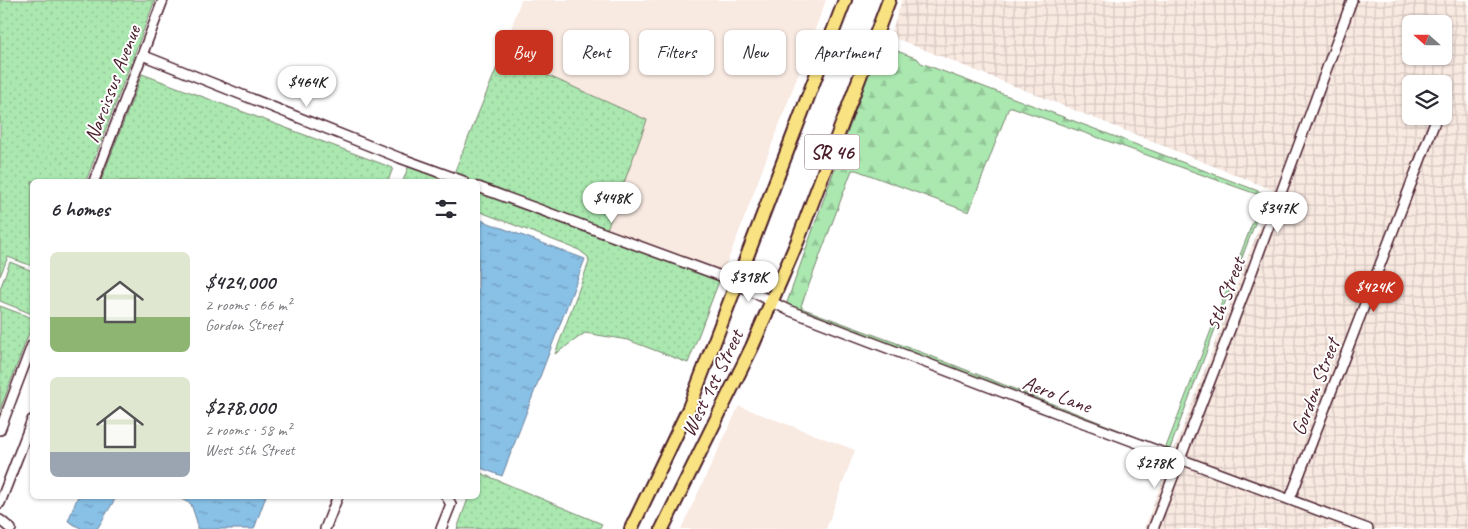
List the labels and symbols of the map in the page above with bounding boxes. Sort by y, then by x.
north arrow [1402,15,1452,65]
street label: Narcissus Avenue [78,21,147,146]
pin: $464K [272,66,342,108]
road number: SR 46 [804,134,860,170]
pin: $448K [577,182,647,224]
pin: $347K [1243,192,1313,234]
street label: 5th Street [1199,252,1252,334]
pin: $318K [714,260,784,303]
pin: $424K [1339,270,1409,313]
street label: West 1st Street [675,324,750,441]
street label: Gordon Street [1285,332,1346,439]
street label: Aero Lane [1019,369,1097,420]
pin: $278K [1120,446,1190,489]

